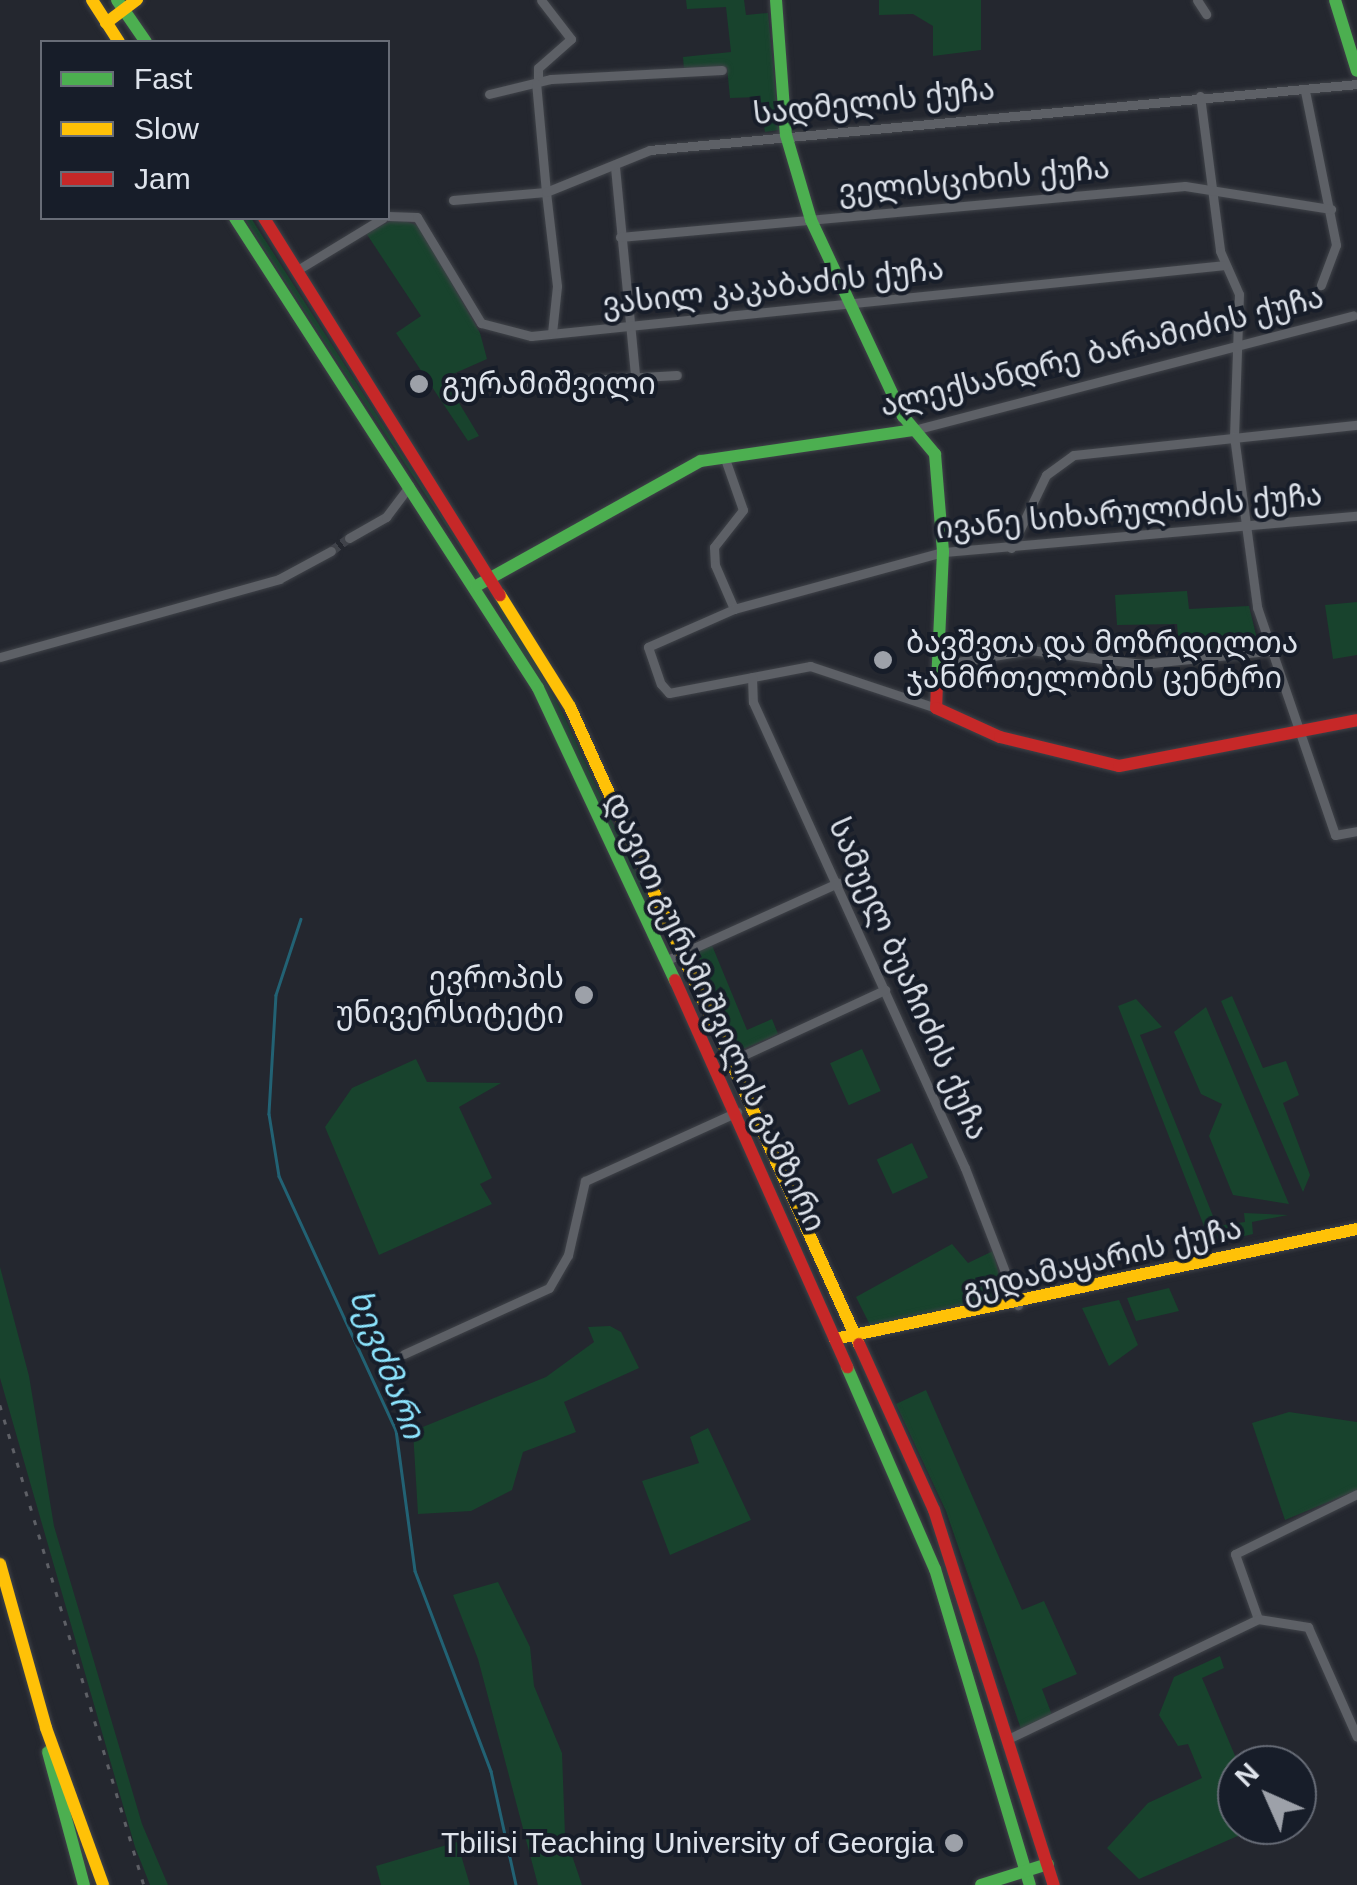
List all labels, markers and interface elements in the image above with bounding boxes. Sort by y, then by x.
legend [40,40,390,220]
text: Fast [134,62,192,95]
street label: სადმელის ქუჩა [751,71,997,133]
text: Slow [134,112,199,145]
street label: ველისციხის ქუჩა [837,150,1111,210]
text: Jam [134,162,191,195]
street label: ვასილ კაკაბაძის ქუჩა [600,251,946,323]
street label: ალექსანდრე ბარამიძის ქუჩა [877,279,1327,425]
place label: გურამიშვილი [442,366,656,402]
marker: გურამიშვილი [406,371,432,397]
street label: ივანე სიხარულიძის ქუჩა [934,477,1324,547]
place label: ბავშვთა და მოზრდილთა ჯანმრთელობის ცენტრი [906,625,1298,696]
marker: ბავშვთა და მოზრდილთა ჯანმრთელობის ცენტრი [870,647,896,673]
street label: დავით გურამიშვილის გამზირი [597,787,833,1237]
street label: სამუელ ბუაჩიძის ქუჩა [821,812,995,1146]
place label: ევროპის უნივერსიტეტი [336,960,564,1030]
marker: ევროპის უნივერსიტეტი [573,984,595,1006]
street label: გუდამაყარის ქუჩა [959,1210,1245,1310]
water label: ხევძმარი [341,1284,433,1444]
north arrow [1217,1745,1317,1845]
text: N [1229,1757,1265,1793]
place label: Tbilisi Teaching University of Georgia [440,1825,934,1861]
marker: Tbilisi Teaching University of Georgia [943,1832,965,1854]

